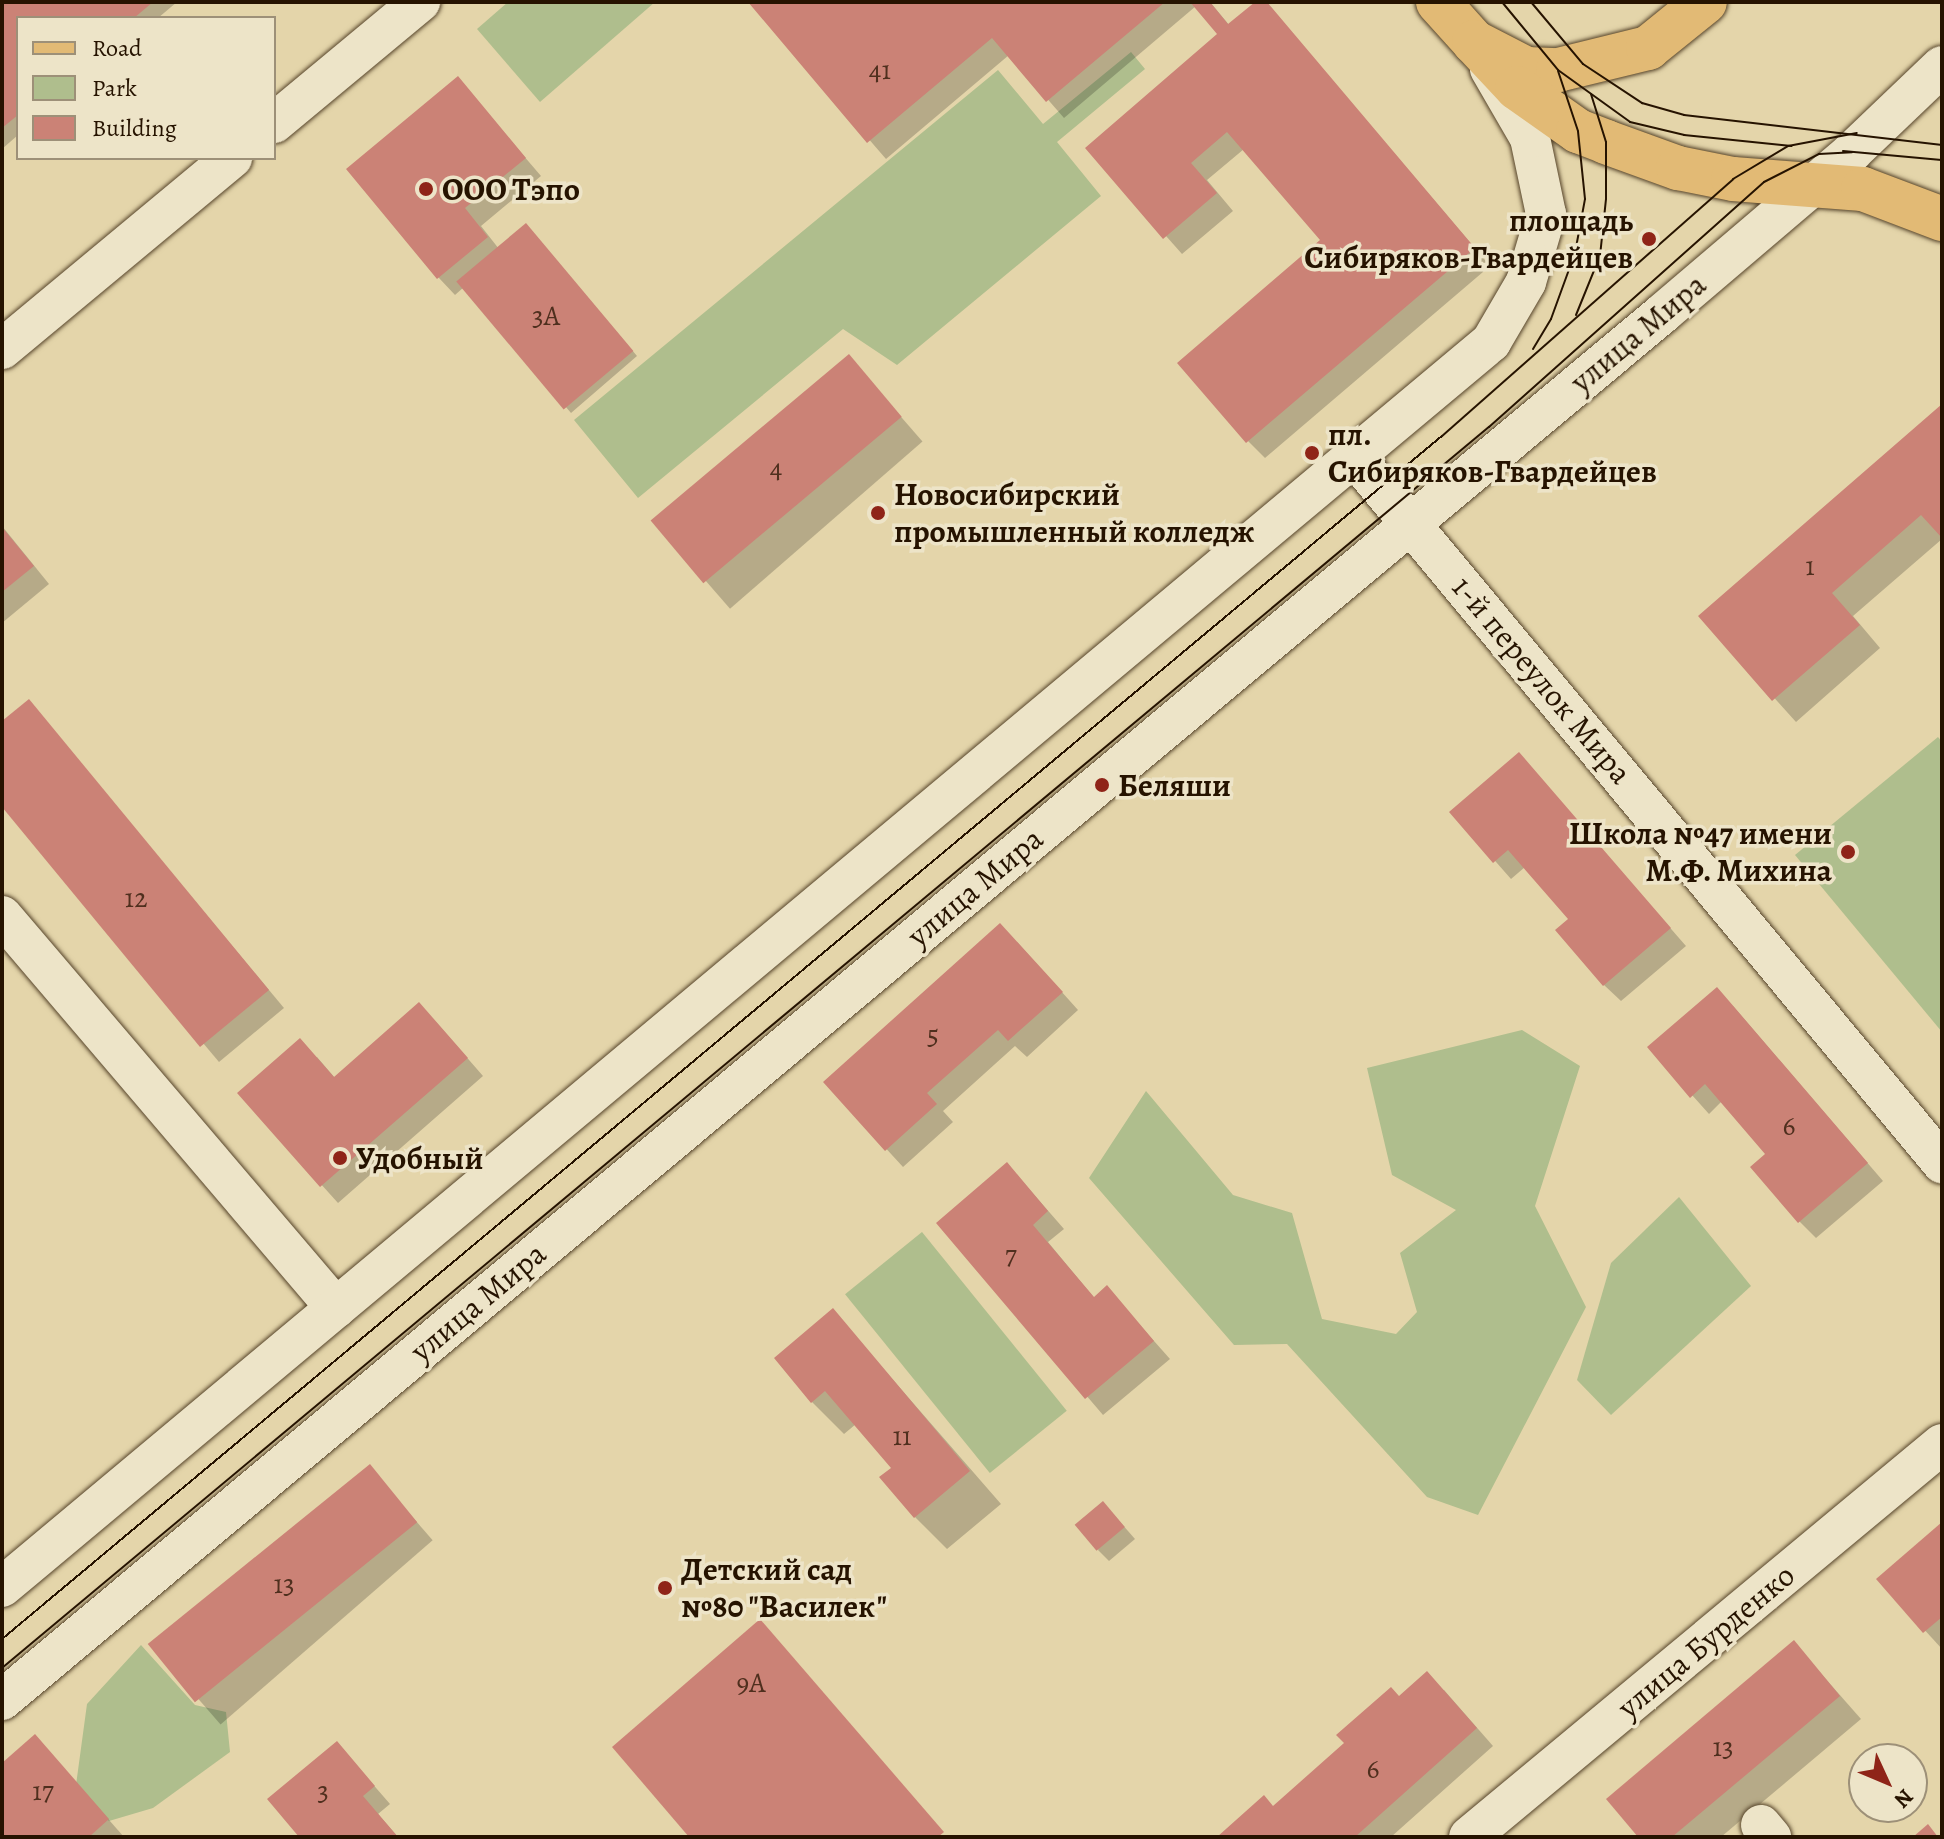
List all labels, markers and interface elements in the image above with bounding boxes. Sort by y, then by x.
legend [16,16,276,160]
text: Road [92,32,142,64]
house number: 41 [869,53,891,87]
text: Park [92,72,137,104]
text: Building [92,112,177,144]
place label: ООО Тэпо [442,170,580,208]
marker: ООО Тэпо [417,180,435,198]
place label: площадь Сибиряков-Гвардейцев [1304,202,1633,277]
marker: площадь Сибиряков-Гвардейцев [1640,230,1658,248]
street label: улица Мира [1562,265,1714,401]
house number: 3А [532,299,560,333]
place label: пл. Сибиряков-Гвардейцев [1328,416,1657,491]
marker: пл. Сибиряков-Гвардейцев [1303,444,1321,462]
house number: 4 [770,451,782,485]
place label: Новосибирский промышленный колледж [894,476,1255,551]
marker: Новосибирский промышленный колледж [869,504,887,522]
house number: 1 [1805,549,1815,583]
street label: 1-й переулок Мира [1444,568,1640,792]
place label: Беляши [1118,766,1231,804]
marker: Беляши [1093,776,1111,794]
place label: Школа №47 имени М.Ф. Михина [1569,815,1832,890]
street label: улица Мира [899,819,1051,955]
marker: Школа №47 имени М.Ф. Михина [1839,843,1857,861]
house number: 12 [125,881,147,915]
house number: 5 [927,1018,939,1052]
house number: 6 [1783,1109,1795,1143]
place label: Удобный [356,1139,483,1177]
marker: Удобный [331,1149,349,1167]
street label: улица Мира [402,1234,554,1370]
house number: 7 [1005,1238,1017,1272]
house number: 11 [892,1419,912,1453]
place label: Детский сад №80 "Василек" [681,1551,888,1626]
street label: улица Бурденко [1610,1556,1802,1726]
house number: 13 [273,1567,295,1601]
marker: Детский сад №80 "Василек" [656,1579,674,1597]
house number: 9А [736,1666,766,1700]
house number: 13 [1712,1730,1734,1764]
north arrow [1848,1743,1928,1823]
house number: 6 [1367,1752,1379,1786]
house number: 17 [32,1774,54,1808]
house number: 3 [317,1774,329,1808]
text: N [1887,1782,1920,1814]

